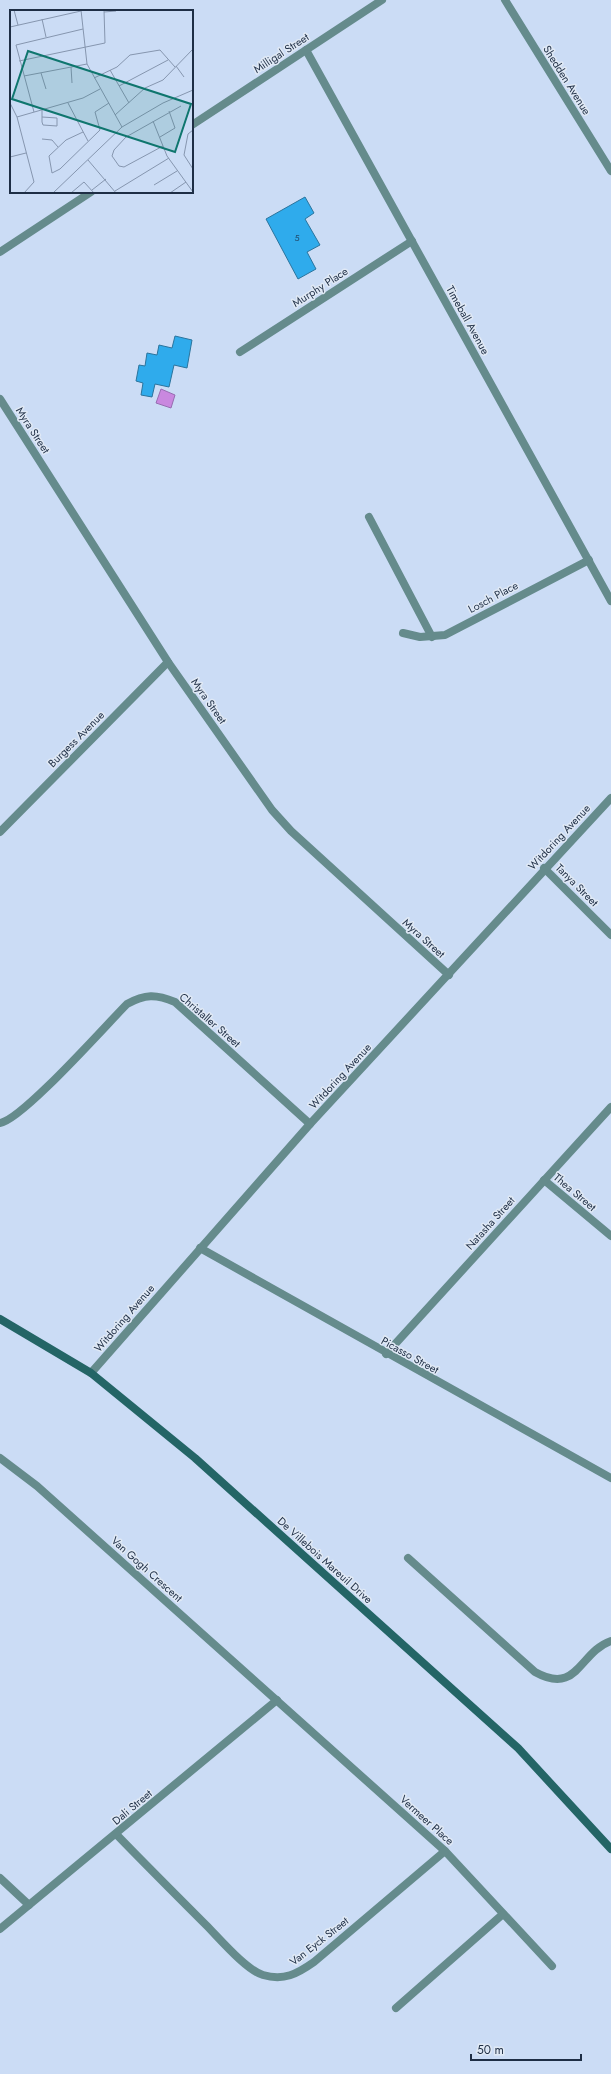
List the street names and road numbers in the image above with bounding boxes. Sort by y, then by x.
street label: Milligal Street [250,29,312,77]
street label: Shedden Avenue [539,42,595,118]
street label: Murphy Place [289,263,351,311]
street label: Timeball Avenue [442,283,494,358]
street label: Myra Street [12,404,54,457]
street label: Losch Place [465,577,521,617]
street label: Myra Street [187,675,231,727]
street label: Burgess Avenue [44,707,108,771]
street label: Witdoring Avenue [524,800,594,874]
street label: Tanya Street [552,860,602,910]
street label: Myra Street [399,915,449,962]
street label: Christaller Street [176,989,244,1051]
street label: Witdoring Avenue [305,1039,375,1113]
street label: Thea Street [550,1169,600,1215]
street label: Natasha Street [462,1193,519,1253]
street label: Witdoring Avenue [90,1280,158,1355]
street label: Picasso Street [378,1333,442,1378]
street label: De Villebois Mareuil Drive [274,1513,376,1607]
street label: Van Gogh Crescent [108,1533,186,1606]
street label: Dali Street [109,1785,156,1828]
street label: Vermeer Place [397,1791,458,1849]
street label: Van Eyck Street [286,1913,352,1969]

